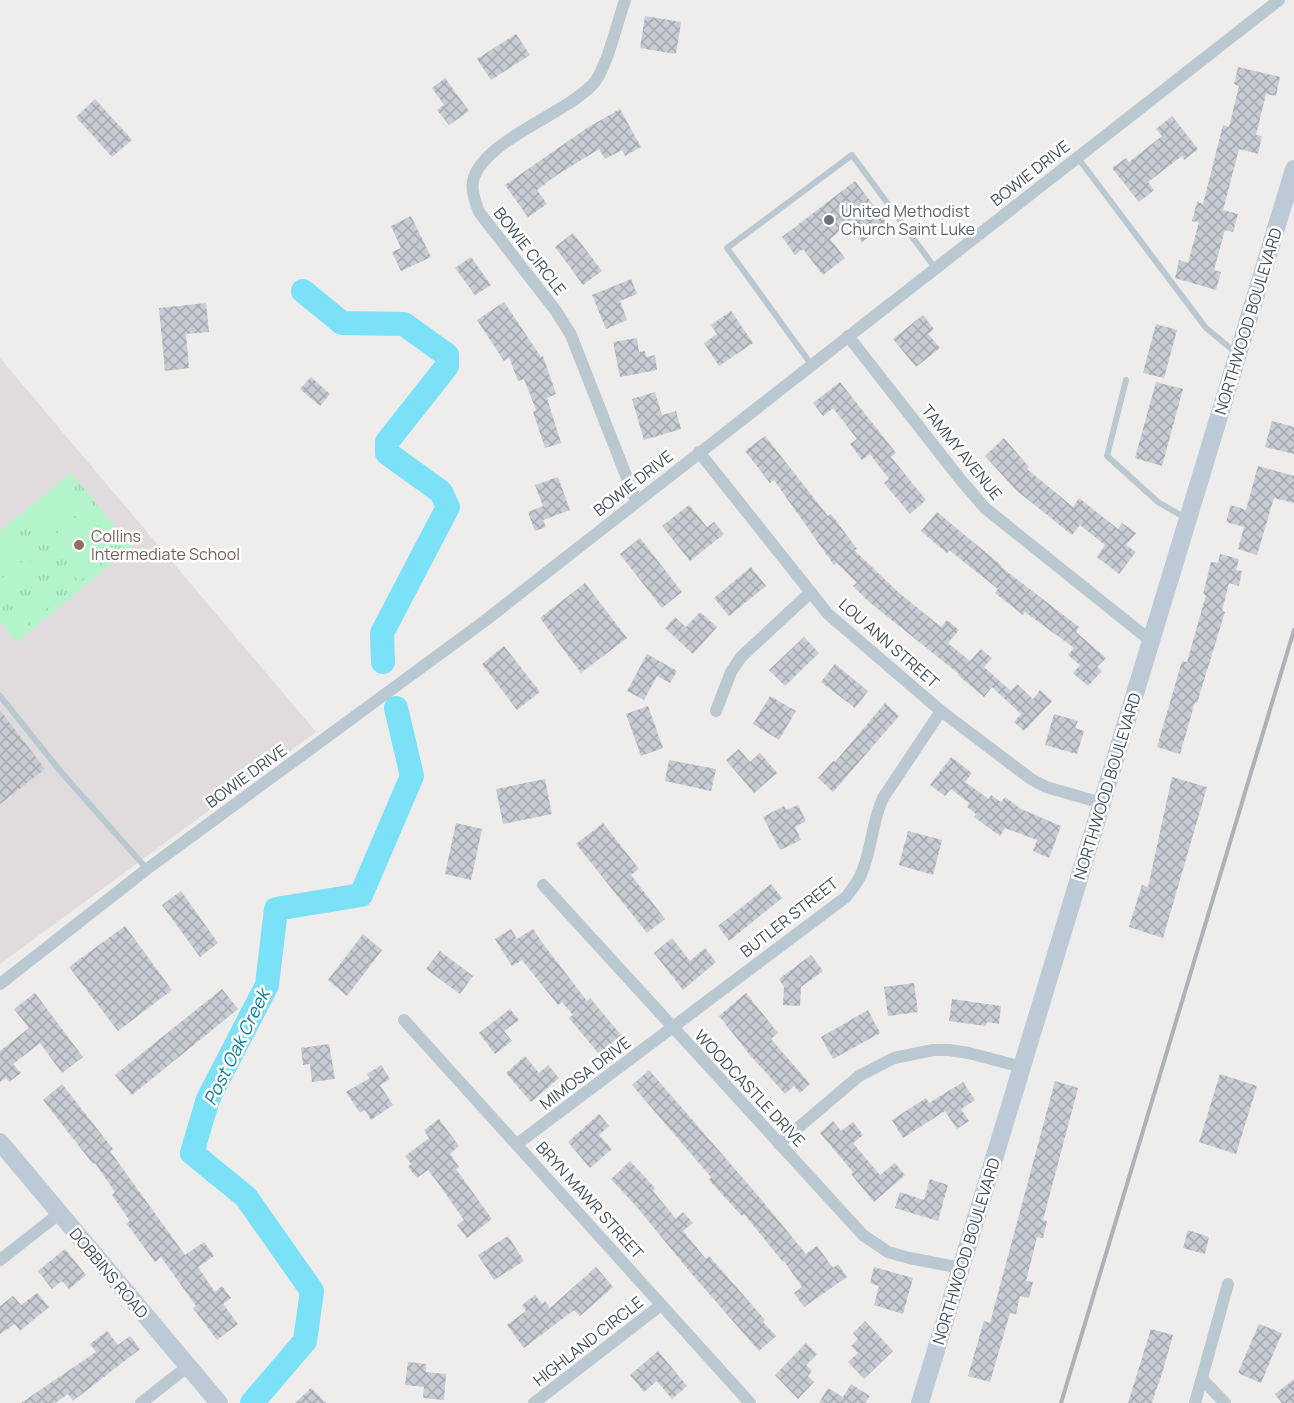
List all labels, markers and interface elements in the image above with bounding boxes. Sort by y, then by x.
street label: BOWIE DRIVE [986,135,1074,211]
place label: United Methodist Church Saint Luke [841,200,975,240]
street label: BOWIE CIRCLE [489,203,571,299]
marker: United Methodist Church Saint Luke [822,213,836,227]
street label: NORTHWOOD BOULEVARD [1209,225,1287,417]
street label: TAMMY AVENUE [917,400,1007,504]
street label: BOWIE DRIVE [589,445,677,521]
place label: Collins Intermediate School [91,525,240,565]
marker: Collins Intermediate School [72,538,86,552]
street label: LOU ANN STREET [834,593,944,693]
street label: NORTHWOOD BOULEVARD [1068,690,1146,882]
street label: BOWIE DRIVE [201,739,291,813]
street label: BUTLER STREET [736,872,843,962]
water label: Post Oak Creek [198,982,276,1109]
street label: WOODCASTLE DRIVE [690,1025,810,1151]
street label: MIMOSA DRIVE [535,1031,635,1115]
street label: BRYN MAWR STREET [531,1137,649,1264]
street label: NORTHWOOD BOULEVARD [927,1155,1005,1347]
street label: DOBBINS ROAD [65,1223,154,1323]
street label: HIGHLAND CIRCLE [528,1291,648,1391]

